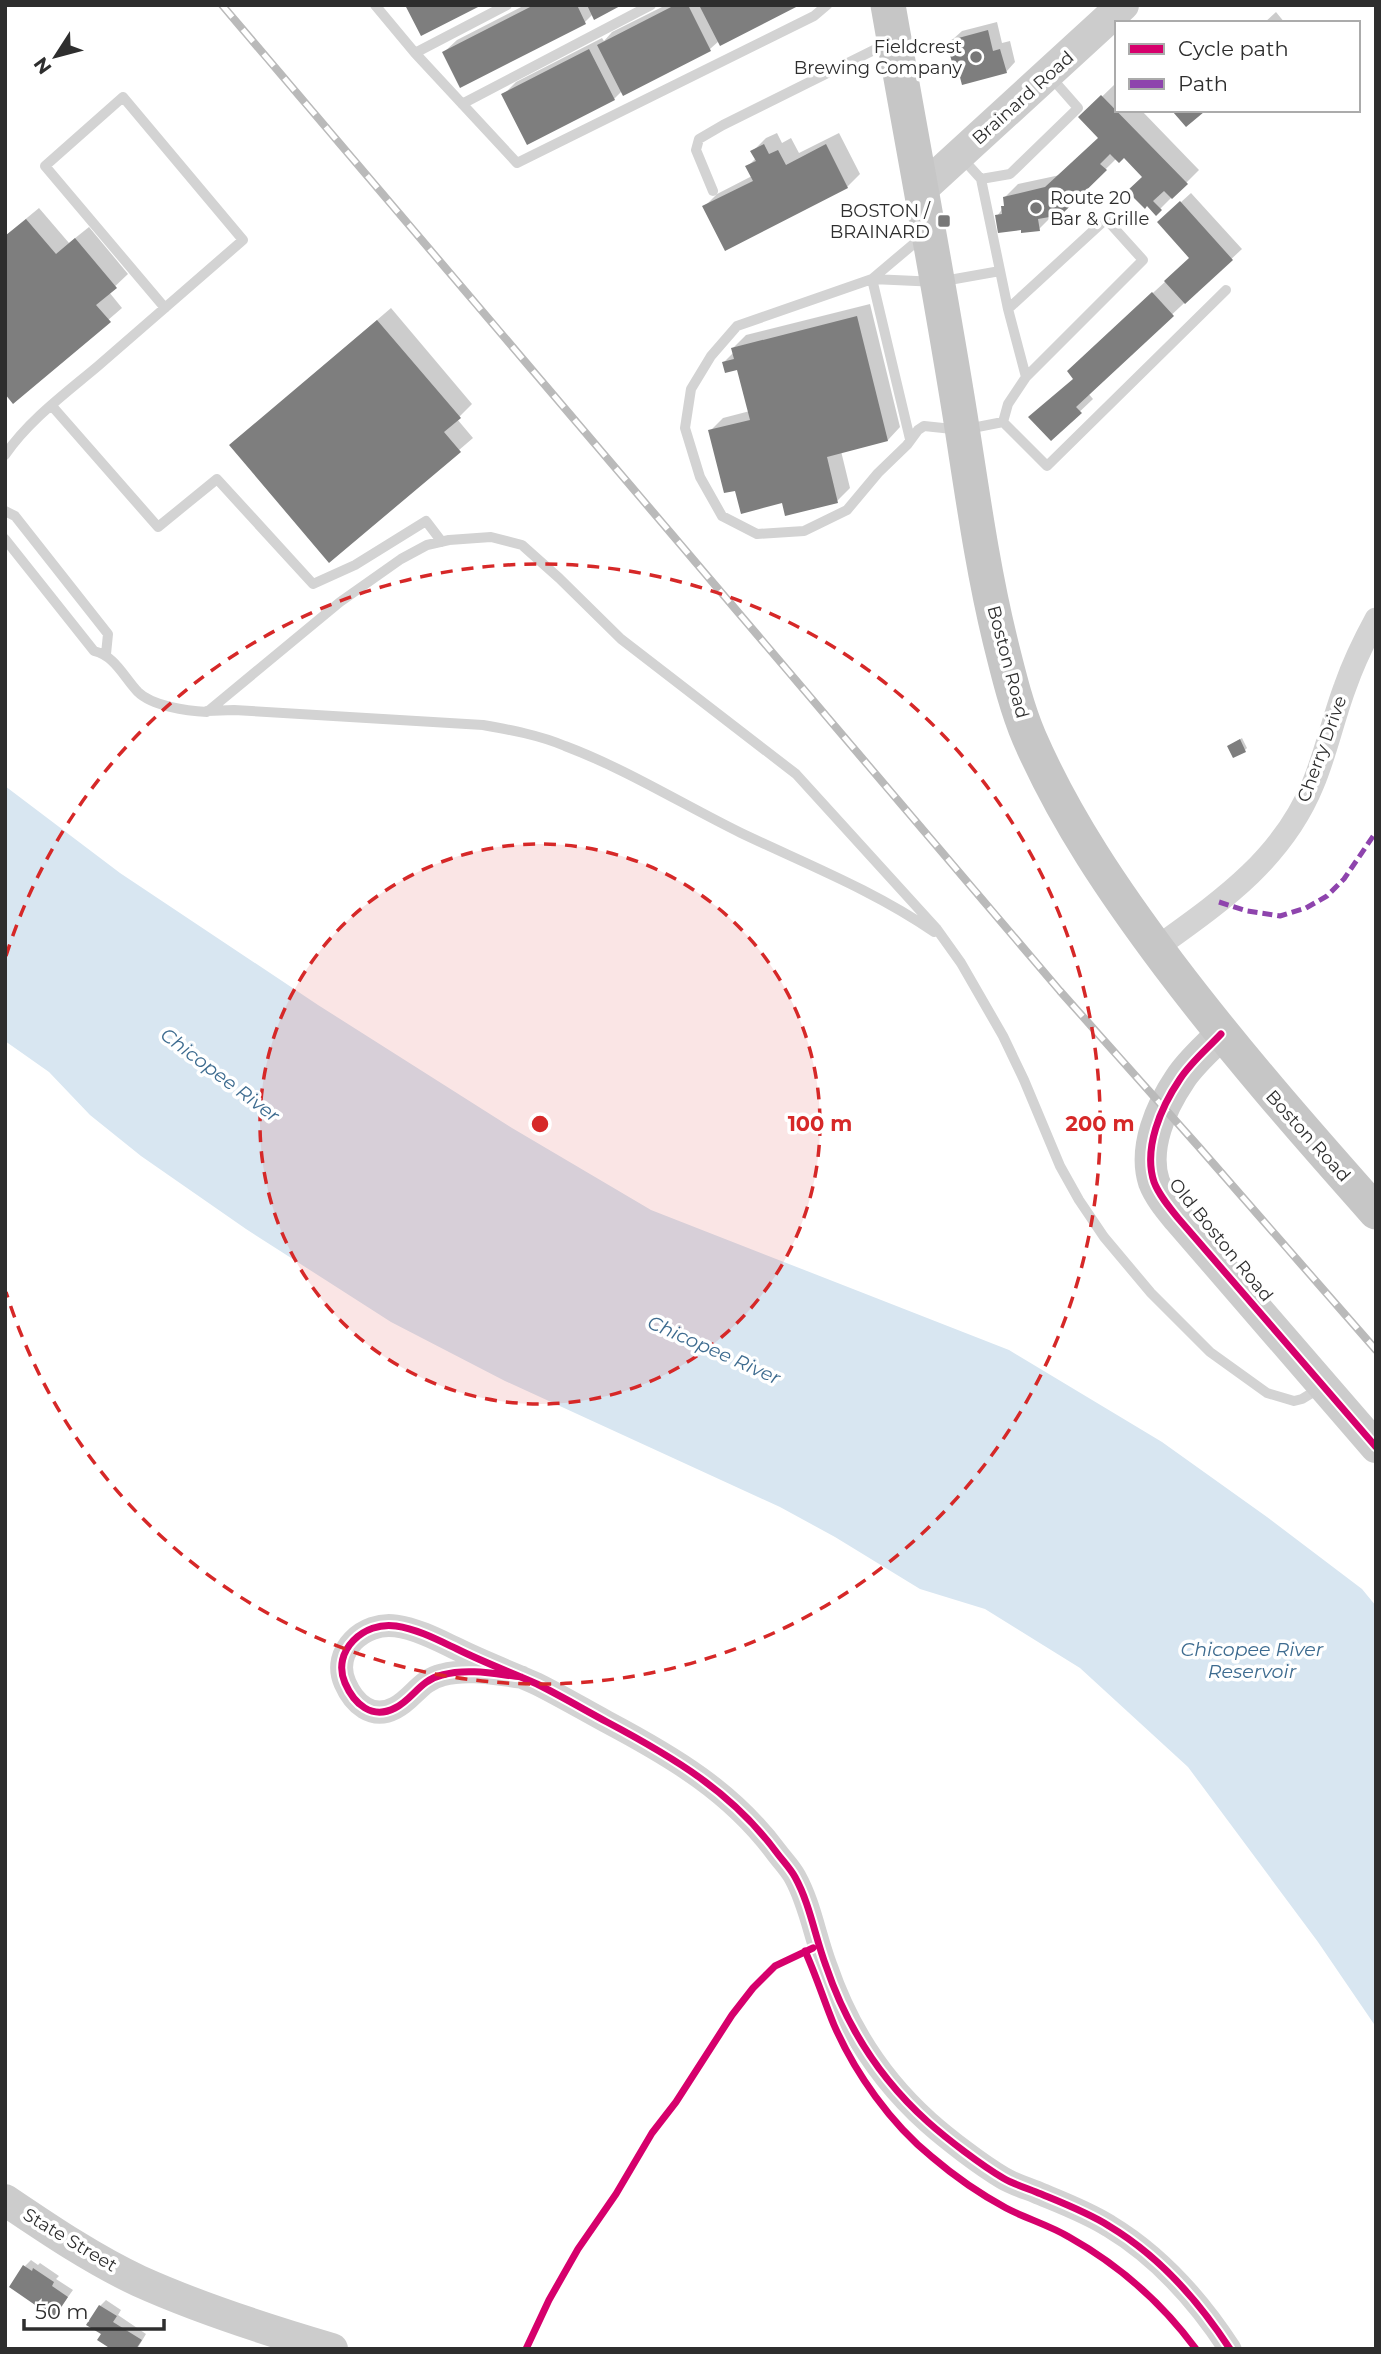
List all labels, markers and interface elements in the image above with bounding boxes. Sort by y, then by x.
north arrow [21,21,91,91]
legend [1115,21,1360,112]
place label: Fieldcrest Brewing Company [794,36,962,79]
text: Cycle path [1178,36,1289,61]
street label: Brainard Road [968,47,1078,149]
marker: Fieldcrest Brewing Company [968,49,984,65]
text: N [29,53,56,79]
text: Path [1178,71,1228,96]
place label: Route 20 Bar & Grille [1050,187,1149,230]
place label: BOSTON / BRAINARD [830,200,931,243]
marker: Route 20 Bar & Grille [1028,200,1044,216]
marker: BOSTON / BRAINARD [936,213,952,229]
street label: Boston Road [982,603,1034,721]
street label: Cherry Drive [1293,693,1351,805]
water label: Chicopee River [156,1023,284,1127]
street label: Boston Road [1261,1086,1355,1186]
text: 100 m [788,1111,852,1136]
text: 200 m [1066,1111,1134,1136]
centre of rings [528,1112,552,1136]
street label: Old Boston Road [1164,1174,1278,1306]
water label: Chicopee River [644,1310,784,1390]
water label: Chicopee River Reservoir [1181,1638,1324,1683]
street label: State Street [19,2203,121,2277]
scale bar [24,2288,164,2332]
text: 50 m [35,2299,89,2324]

